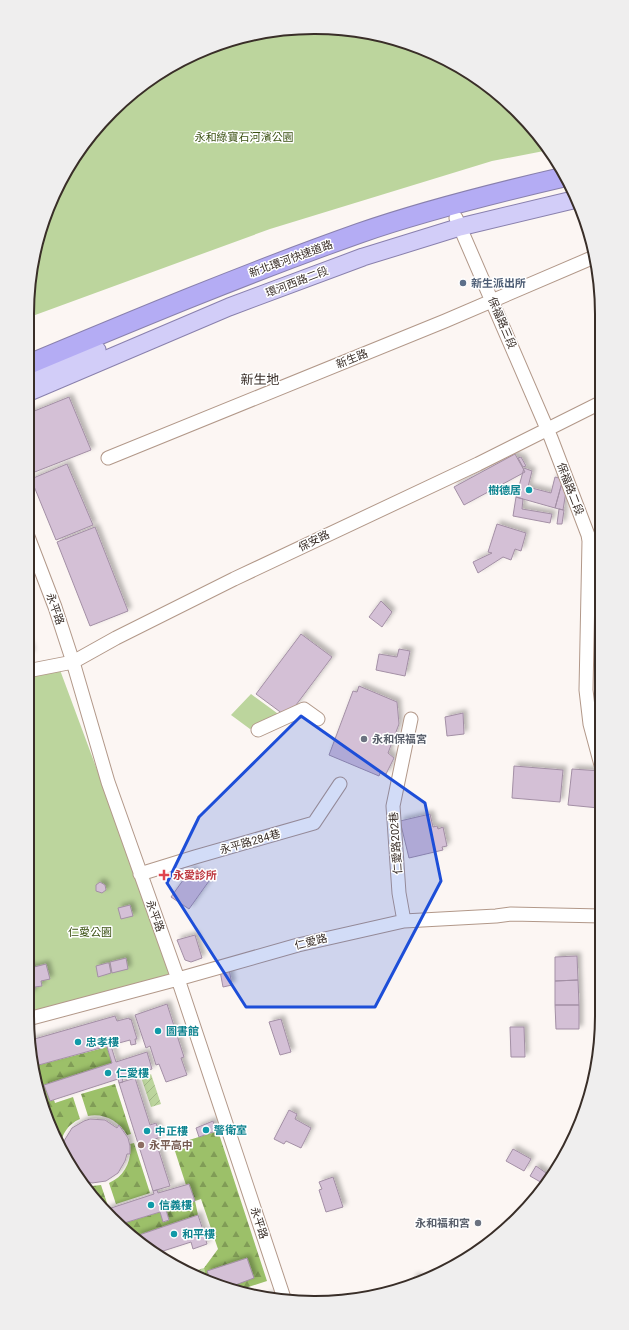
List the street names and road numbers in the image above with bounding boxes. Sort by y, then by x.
street label: 新北環河快速道路 [247,238,335,280]
street label: 環河西路二段 [264,264,330,300]
street label: 保福路三段 [485,295,519,351]
street label: 新生路 [334,347,370,371]
street label: 保福路二段 [554,461,586,517]
street label: 保安路 [296,528,332,554]
street label: 永平路 [43,591,67,627]
street label: 仁愛路202巷 [387,811,405,875]
street label: 永平路284巷 [218,827,282,857]
street label: 永平路 [143,898,167,934]
street label: 仁愛路 [293,932,329,952]
street label: 永平路 [248,1205,270,1241]

